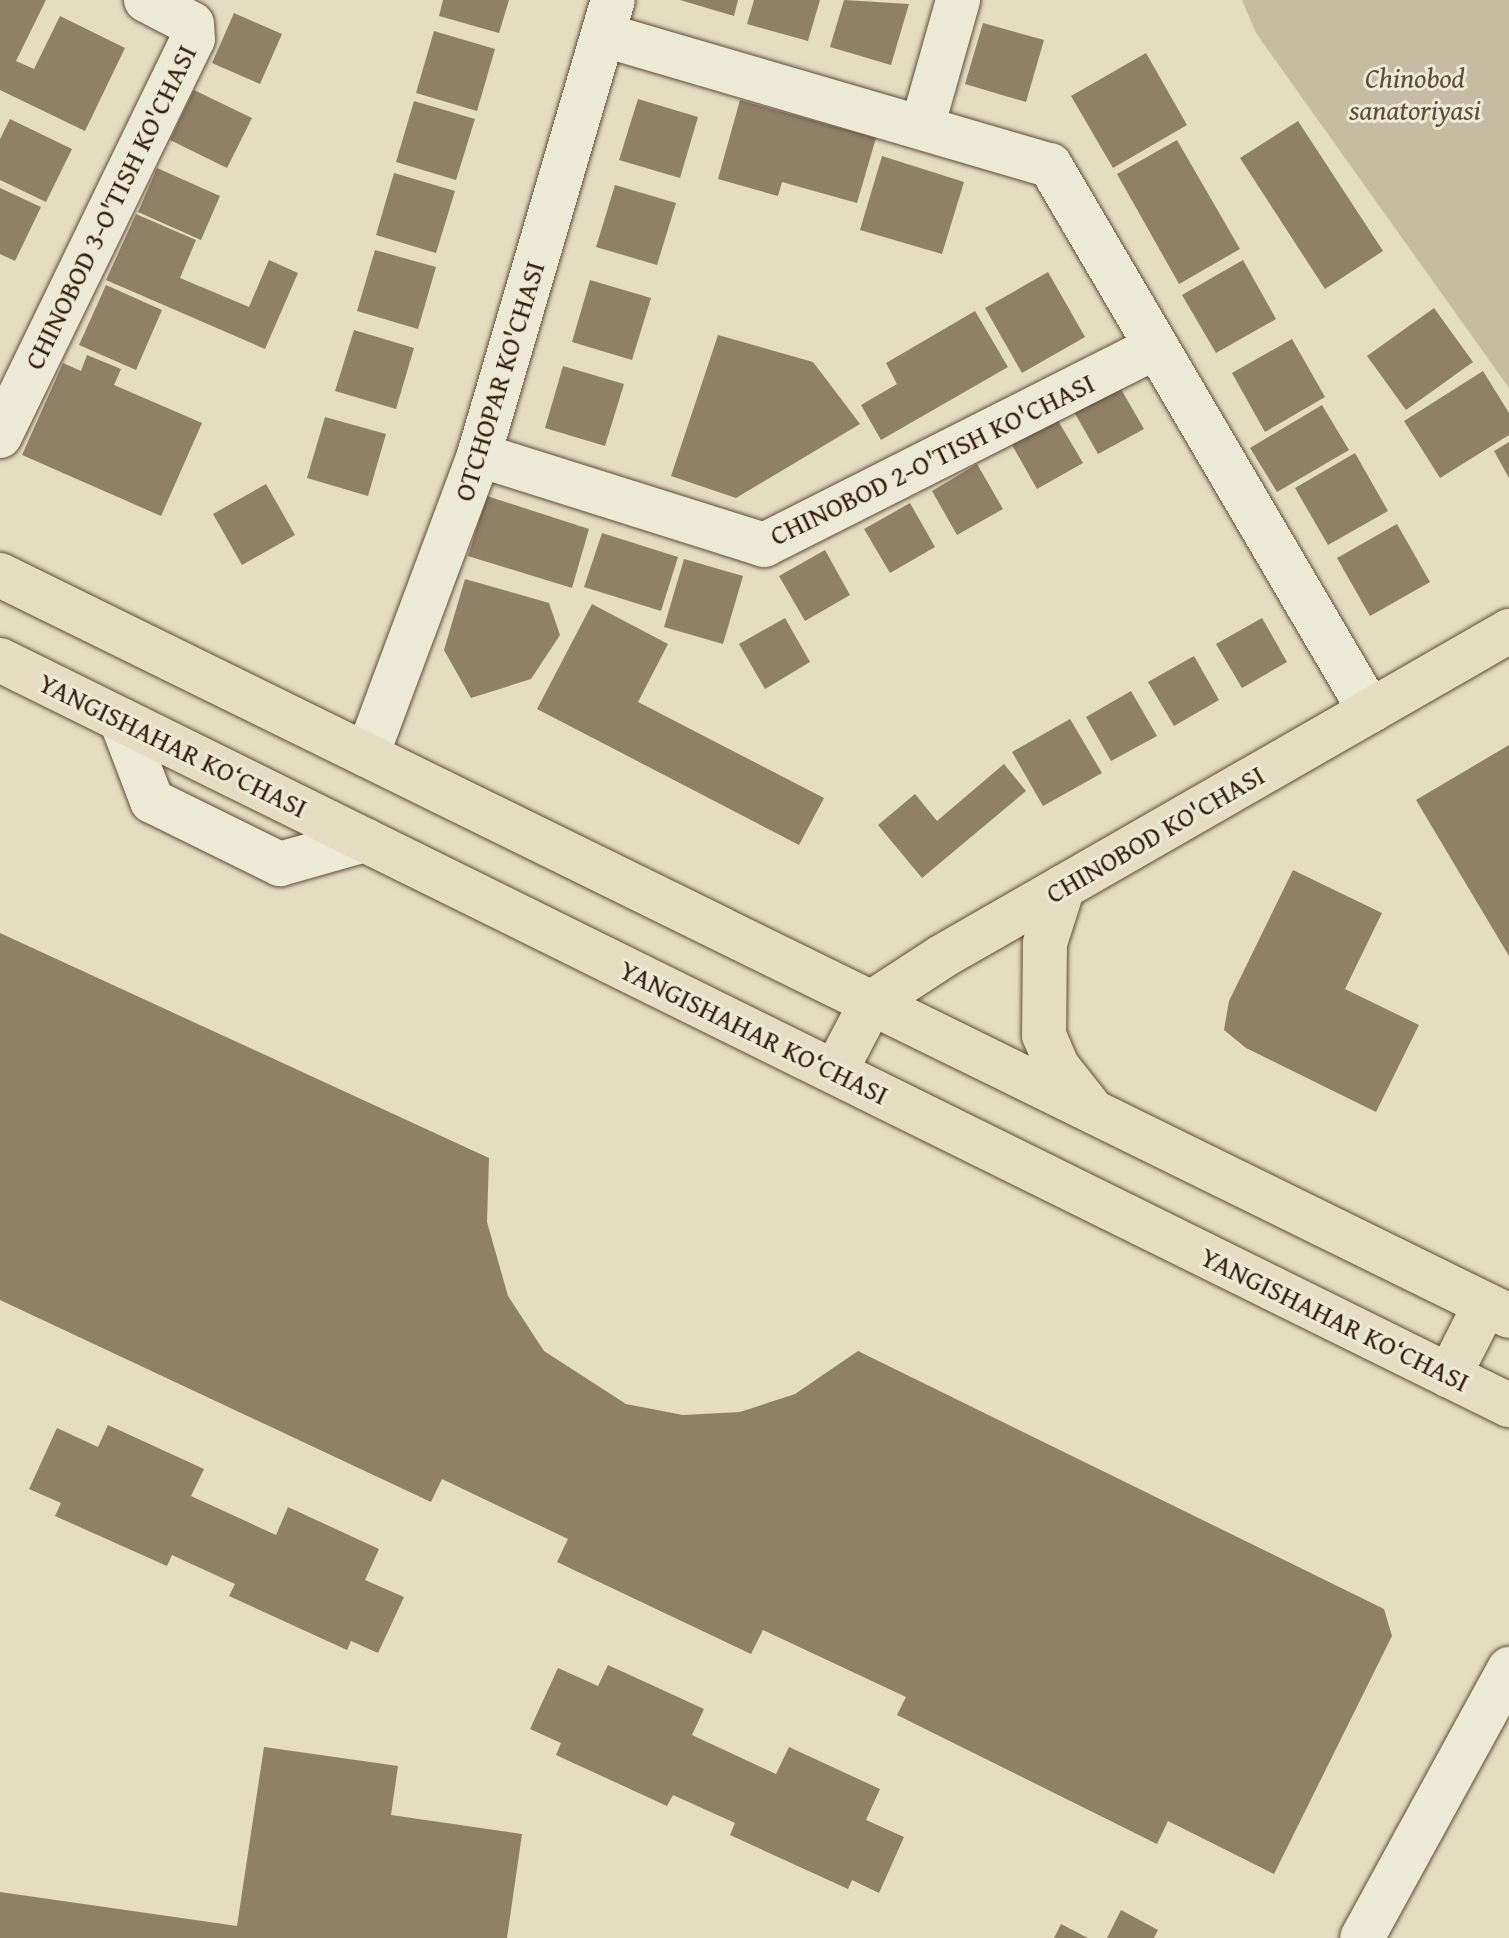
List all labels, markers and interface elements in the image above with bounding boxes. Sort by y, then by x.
street label: CHINOBOD 3-O'TISH KO'CHASI [17,39,203,375]
park label: Chinobod sanatoriyasi [1349,61,1481,127]
street label: OTCHOPAR KO'CHASI [447,257,551,505]
street label: CHINOBOD 2-O'TISH KO'CHASI [764,366,1100,552]
street label: YANGISHAHAR KO‘CHASI [33,665,313,825]
street label: CHINOBOD KO'CHASI [1040,758,1270,910]
street label: YANGISHAHAR KO‘CHASI [614,952,894,1112]
street label: YANGISHAHAR KO‘CHASI [1195,1239,1475,1399]

